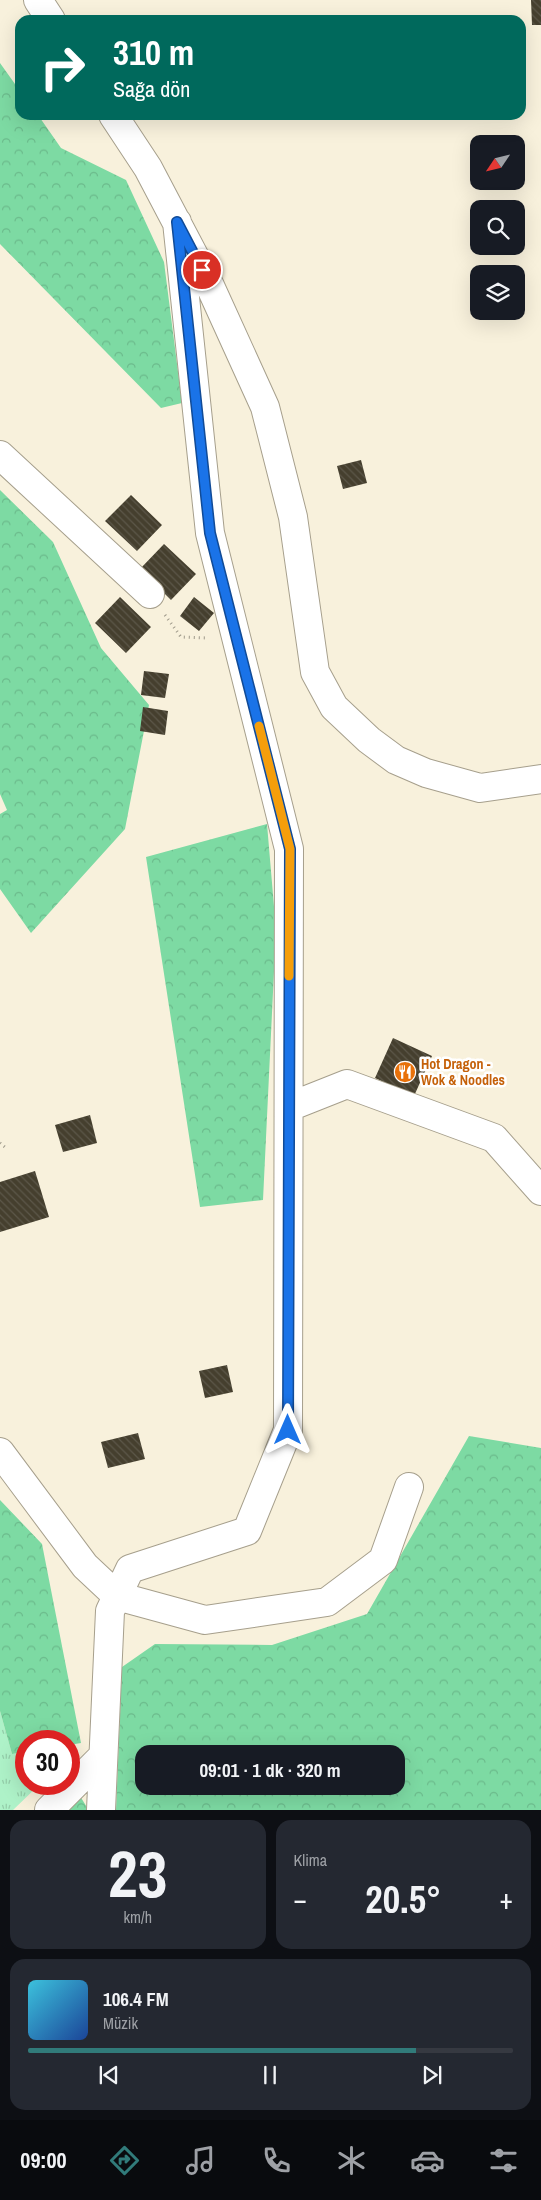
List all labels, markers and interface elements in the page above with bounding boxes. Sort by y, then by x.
text: 310 m [113,29,194,76]
icon: right [30,35,95,100]
text: Sağa dön [113,74,190,104]
north arrow [470,135,525,190]
map controls [470,135,525,320]
button: search [470,200,525,255]
pin [181,249,223,291]
icon: arrive [188,256,216,284]
button: layers [470,265,525,320]
place label: Hot Dragon - Wok & Noodles [421,1055,505,1089]
restaurant icon: Hot Dragon - Wok & Noodles [393,1060,417,1084]
position arrow [261,1403,313,1455]
speed limit sign: 30 [15,1730,80,1795]
text: 09:01 · 1 dk · 320 m [199,1757,341,1783]
text: 23 [108,1830,167,1917]
text: Klima [294,1849,327,1871]
text: 20.5° [365,1874,441,1925]
text: − [294,1880,307,1918]
text: + [500,1880,513,1918]
text: km/h [124,1906,152,1928]
text: 106.4 FM [103,1986,169,2012]
text: Müzik [103,2012,138,2034]
icon: previous [95,2061,123,2089]
icon: pause [256,2061,284,2089]
icon: next [418,2061,446,2089]
icon: directions [107,2143,142,2178]
icon: music [183,2143,218,2178]
icon: phone [259,2143,294,2178]
icon: climate [334,2143,369,2178]
icon: car [410,2143,445,2178]
icon: filters [486,2143,521,2178]
text: 09:00 [20,2145,66,2175]

